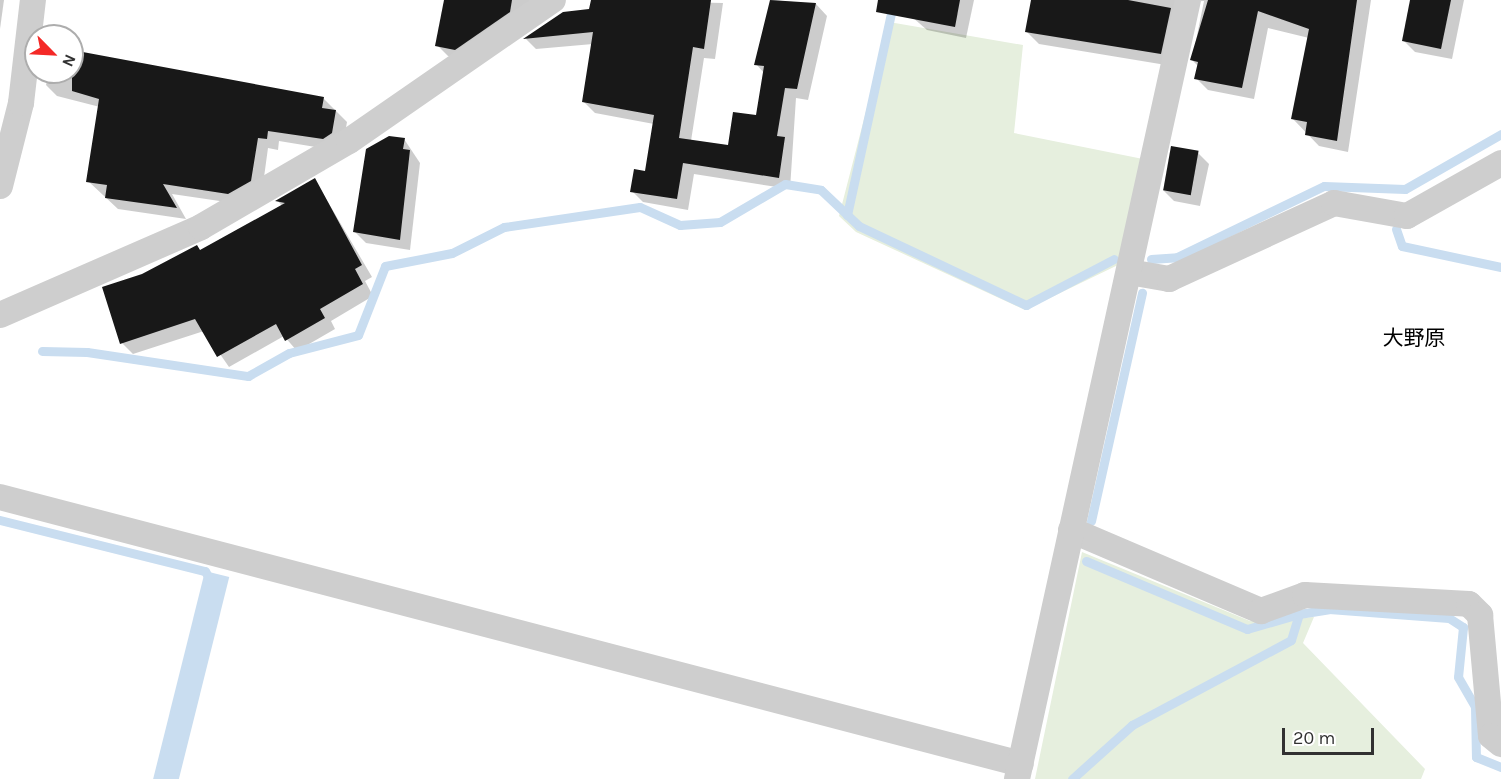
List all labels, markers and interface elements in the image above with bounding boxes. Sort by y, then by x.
north arrow [24,24,84,84]
text: N [58,52,80,70]
district label: 大野原 [1383,325,1445,351]
scale bar [1285,716,1376,754]
text: 20 m [1293,727,1335,749]

